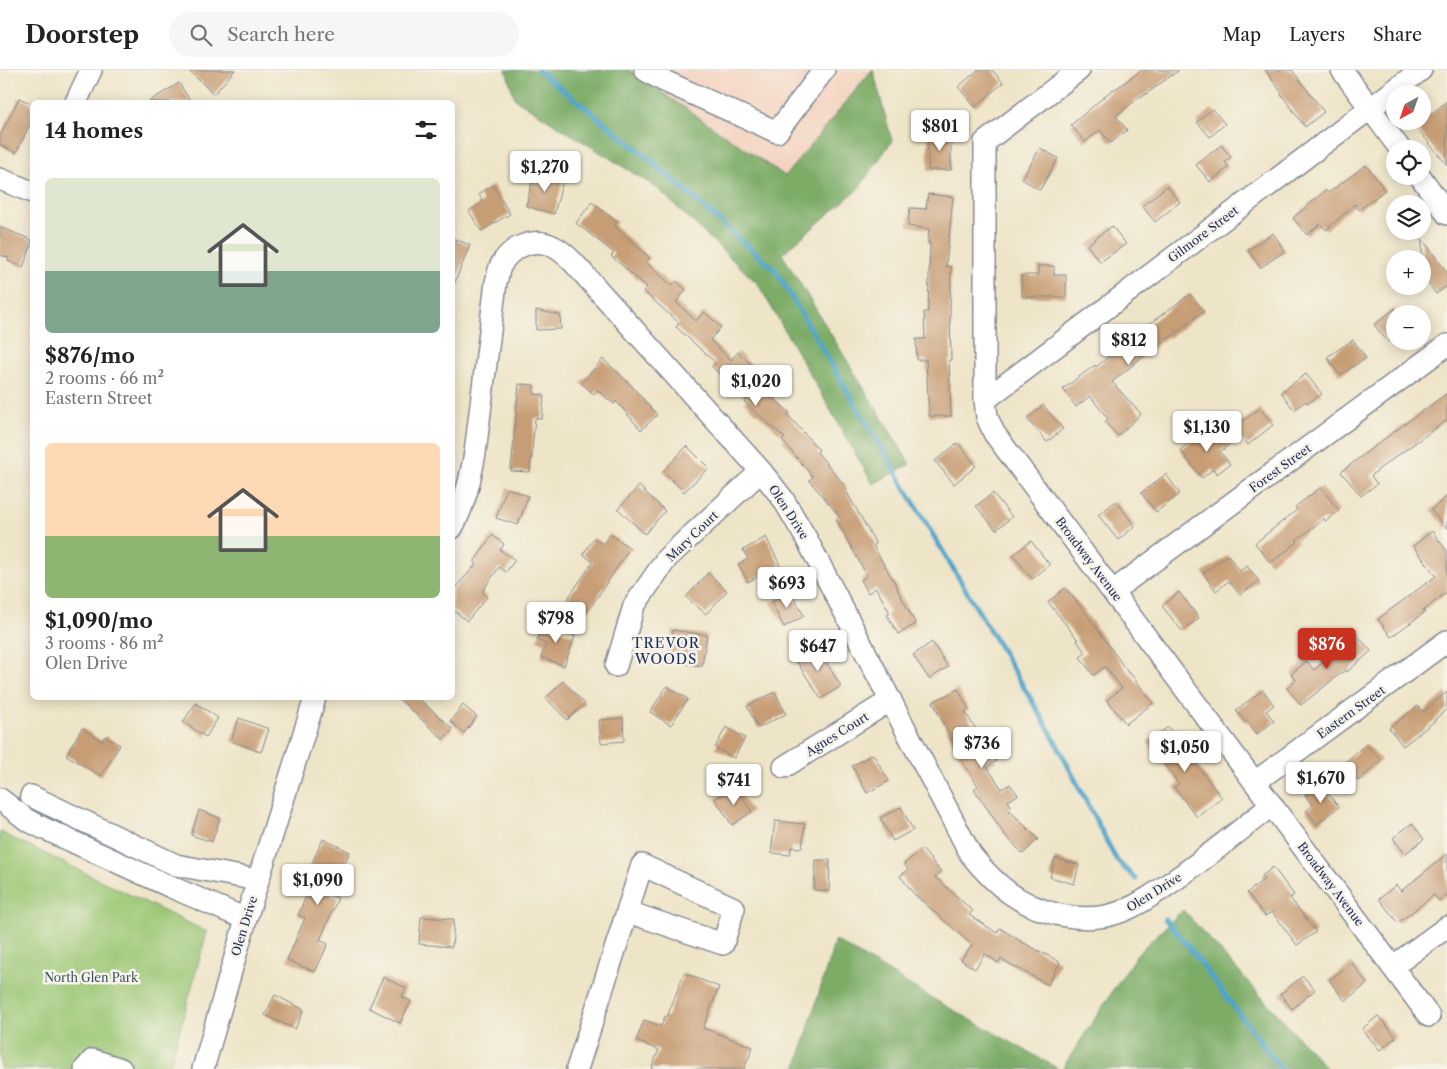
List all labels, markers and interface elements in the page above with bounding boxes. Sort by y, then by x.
search box [169,12,519,57]
text: Doorstep [25,20,139,49]
icon: search [187,21,215,49]
text: Search here [227,23,335,46]
text: Map [1223,24,1261,46]
text: Layers [1289,24,1345,46]
text: Share [1373,24,1422,46]
north arrow [1386,85,1431,130]
map controls [1386,85,1431,350]
pin: $801 [910,109,970,152]
icon: filters [412,116,440,144]
text: $801 [922,116,958,136]
text: 14 homes [45,118,143,143]
button: locate [1386,140,1431,185]
pin: $1,270 [504,150,586,193]
text: $1,270 [521,157,569,177]
button: layers [1386,195,1431,240]
street label: Gilmore Street [1165,202,1242,265]
icon: home [198,210,288,300]
button: + [1386,250,1431,295]
button: − [1386,305,1431,350]
pin: $812 [1099,324,1159,366]
text: $812 [1111,330,1147,350]
text: $876/mo [45,343,135,368]
pin: $1,020 [715,364,797,407]
text: 2 rooms · 66 m² [45,368,164,388]
text: $1,020 [731,371,781,391]
text: Eastern Street [45,388,152,408]
pin: $1,130 [1166,410,1248,453]
text: $1,130 [1184,417,1230,437]
street label: Forest Street [1246,440,1314,495]
icon: home [198,475,288,565]
street label: Olen Drive [766,482,812,542]
street label: Mary Court [663,507,722,564]
street label: Broadway Avenue [1052,514,1126,604]
pin: $693 [757,566,817,609]
text: $693 [768,573,806,593]
pin: $798 [526,602,586,644]
text: $1,090/mo [45,608,153,633]
text: $798 [538,608,574,628]
pin: $876 [1297,628,1357,670]
pin: $647 [788,630,848,672]
text: 3 rooms · 86 m² [45,633,164,653]
district label: TREVOR WOODS [632,634,700,668]
text: $876 [1309,634,1345,654]
text: $647 [800,636,836,656]
text: Olen Drive [45,653,128,673]
street label: Eastern Street [1314,682,1389,742]
street label: Agnes Court [802,708,872,760]
pin: $736 [952,726,1012,769]
pin: $1,050 [1144,730,1226,773]
text: $736 [964,733,1000,753]
text: $1,050 [1160,737,1210,757]
pin: $1,670 [1280,762,1362,804]
pin: $741 [704,764,764,806]
text: $1,670 [1297,768,1345,788]
text: $741 [717,770,751,790]
street label: Broadway Avenue [1294,839,1368,929]
pin: $1,090 [277,864,359,906]
street label: Olen Drive [1124,869,1185,915]
text: $1,090 [293,870,343,890]
street label: Olen Drive [228,894,260,958]
park label: North Glen Park [44,970,139,985]

